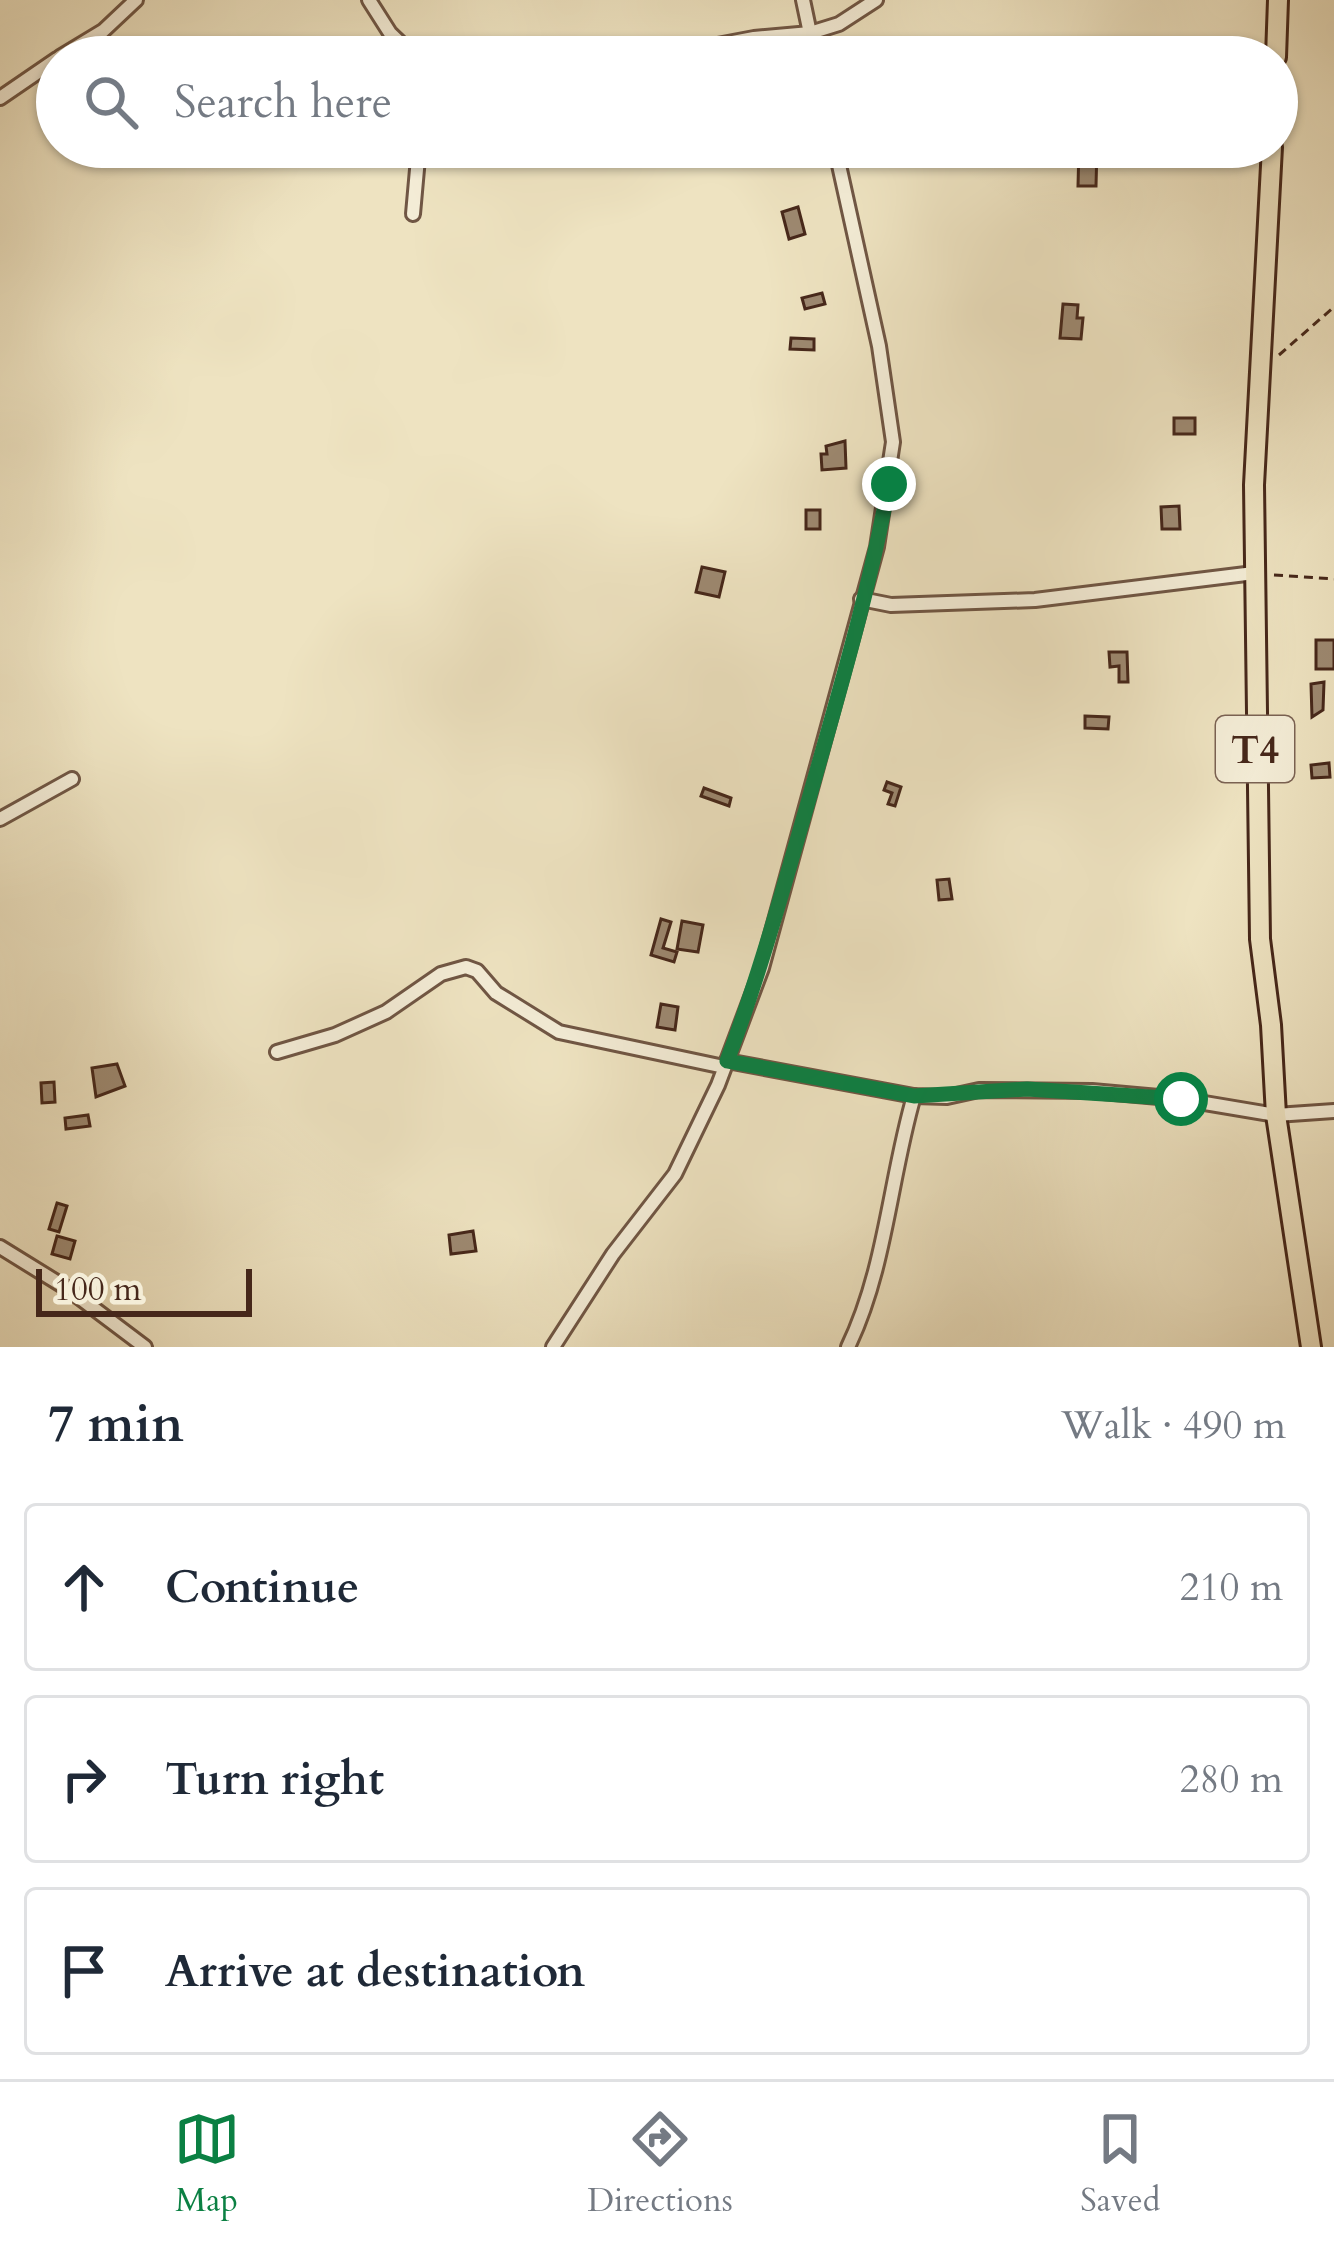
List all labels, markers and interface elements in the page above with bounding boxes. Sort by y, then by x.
search box [36,36,1298,168]
icon: search [78,69,144,135]
text: Search here [174,72,392,133]
route end [862,457,916,511]
road number: T4 [1216,716,1294,782]
route start [1154,1072,1208,1126]
scale bar [36,1263,252,1316]
text: 100 m [54,1267,141,1312]
text: 7 min [48,1390,184,1460]
text: Walk · 490 m [1061,1399,1286,1452]
icon: ahead [51,1554,117,1620]
text: Continue [165,1557,359,1618]
text: 210 m [1180,1561,1283,1614]
icon: right [51,1746,117,1812]
text: Turn right [165,1749,384,1810]
text: 280 m [1180,1753,1283,1806]
icon: arrive [51,1938,117,2004]
text: Arrive at destination [165,1941,585,2002]
tab: Map [174,2106,240,2223]
tab: Directions [587,2106,733,2223]
tab: Saved [1080,2106,1160,2223]

